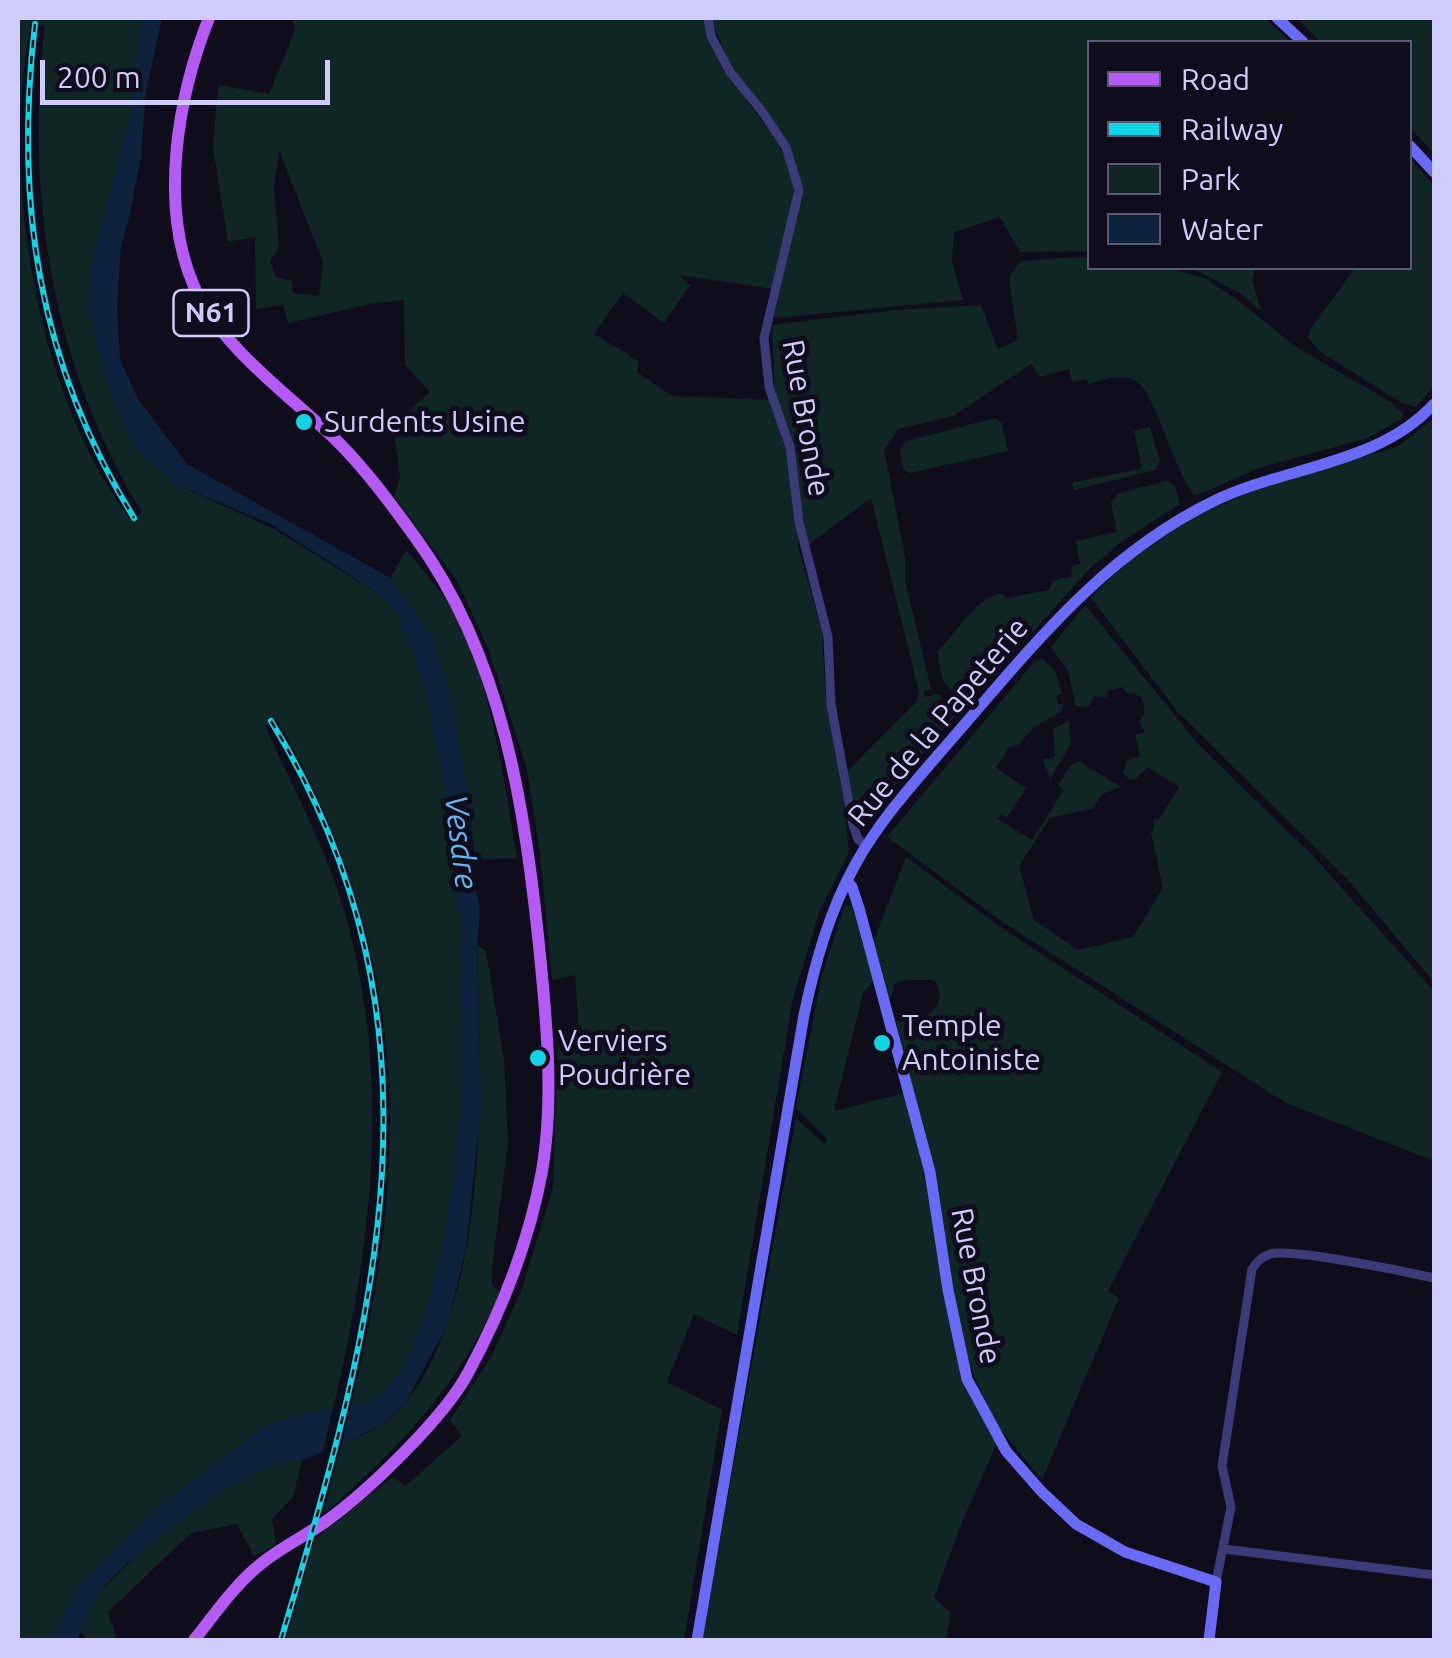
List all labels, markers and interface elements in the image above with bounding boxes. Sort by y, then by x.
scale bar [45,40,335,102]
legend [1087,40,1412,270]
text: 200 m [57,60,141,94]
text: Road [1181,62,1250,96]
text: Railway [1181,112,1283,146]
text: Park [1181,162,1241,196]
text: Water [1181,212,1263,246]
road number: N61 [174,290,248,336]
street label: Rue Bronde [775,337,837,499]
place label: Surdents Usine [324,404,526,440]
marker: Surdents Usine [293,411,315,433]
street label: Rue de la Papeterie [840,610,1036,834]
water label: Vesdre [436,793,486,891]
place label: Temple Antoiniste [902,1008,1041,1078]
place label: Verviers Poudrière [558,1023,691,1094]
marker: Temple Antoiniste [871,1032,893,1054]
marker: Verviers Poudrière [527,1047,549,1069]
street label: Rue Bronde [943,1205,1009,1367]

